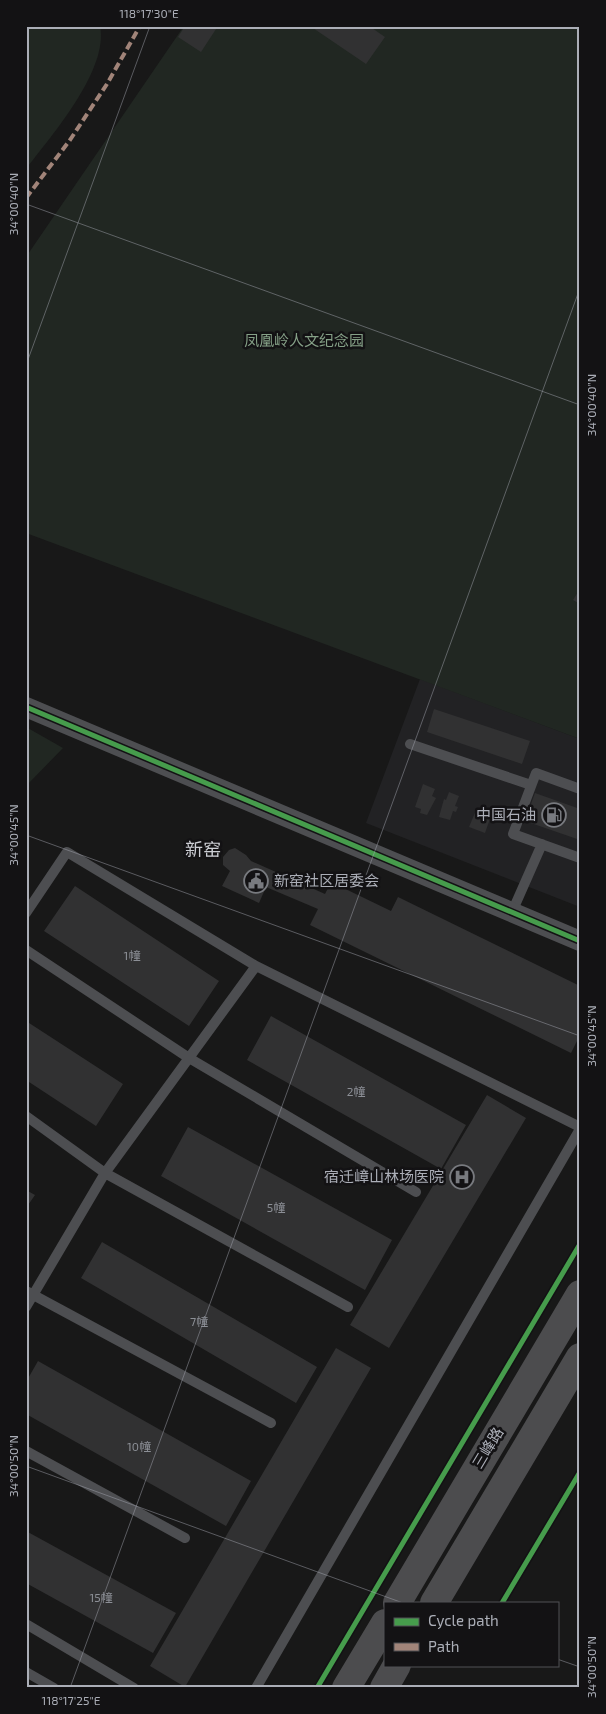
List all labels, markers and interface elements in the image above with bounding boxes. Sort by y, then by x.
text: 118°17'30"E [119,6,179,20]
text: 34°00'40"N [6,173,20,235]
park label: 凤凰岭人文纪念园 [244,331,364,349]
text: 34°00'40"N [584,374,598,436]
fuel station icon: 中国石油 [541,802,567,828]
text: 34°00'45"N [6,804,20,866]
place label: 中国石油 [476,805,536,823]
district label: 新窑 [185,838,221,860]
public building icon: 新窑社区居委会 [243,868,269,894]
place label: 新窑社区居委会 [274,871,379,889]
house number: 1幢 [124,948,140,962]
text: 34°00'45"N [584,1005,598,1067]
house number: 2幢 [347,1084,365,1098]
hospital icon: 宿迁嶂山林场医院 [449,1164,475,1190]
place label: 宿迁嶂山林场医院 [324,1167,444,1185]
house number: 5幢 [267,1200,285,1214]
house number: 7幢 [190,1314,208,1328]
street label: 三峰路 [468,1424,506,1471]
text: 34°00'50"N [6,1435,20,1497]
house number: 10幢 [127,1439,151,1453]
house number: 15幢 [89,1590,113,1604]
legend [384,1602,558,1666]
text: Cycle path [428,1611,499,1629]
text: 34°00'50"N [584,1636,598,1698]
text: Path [428,1637,459,1655]
text: 118°17'25"E [42,1693,101,1707]

